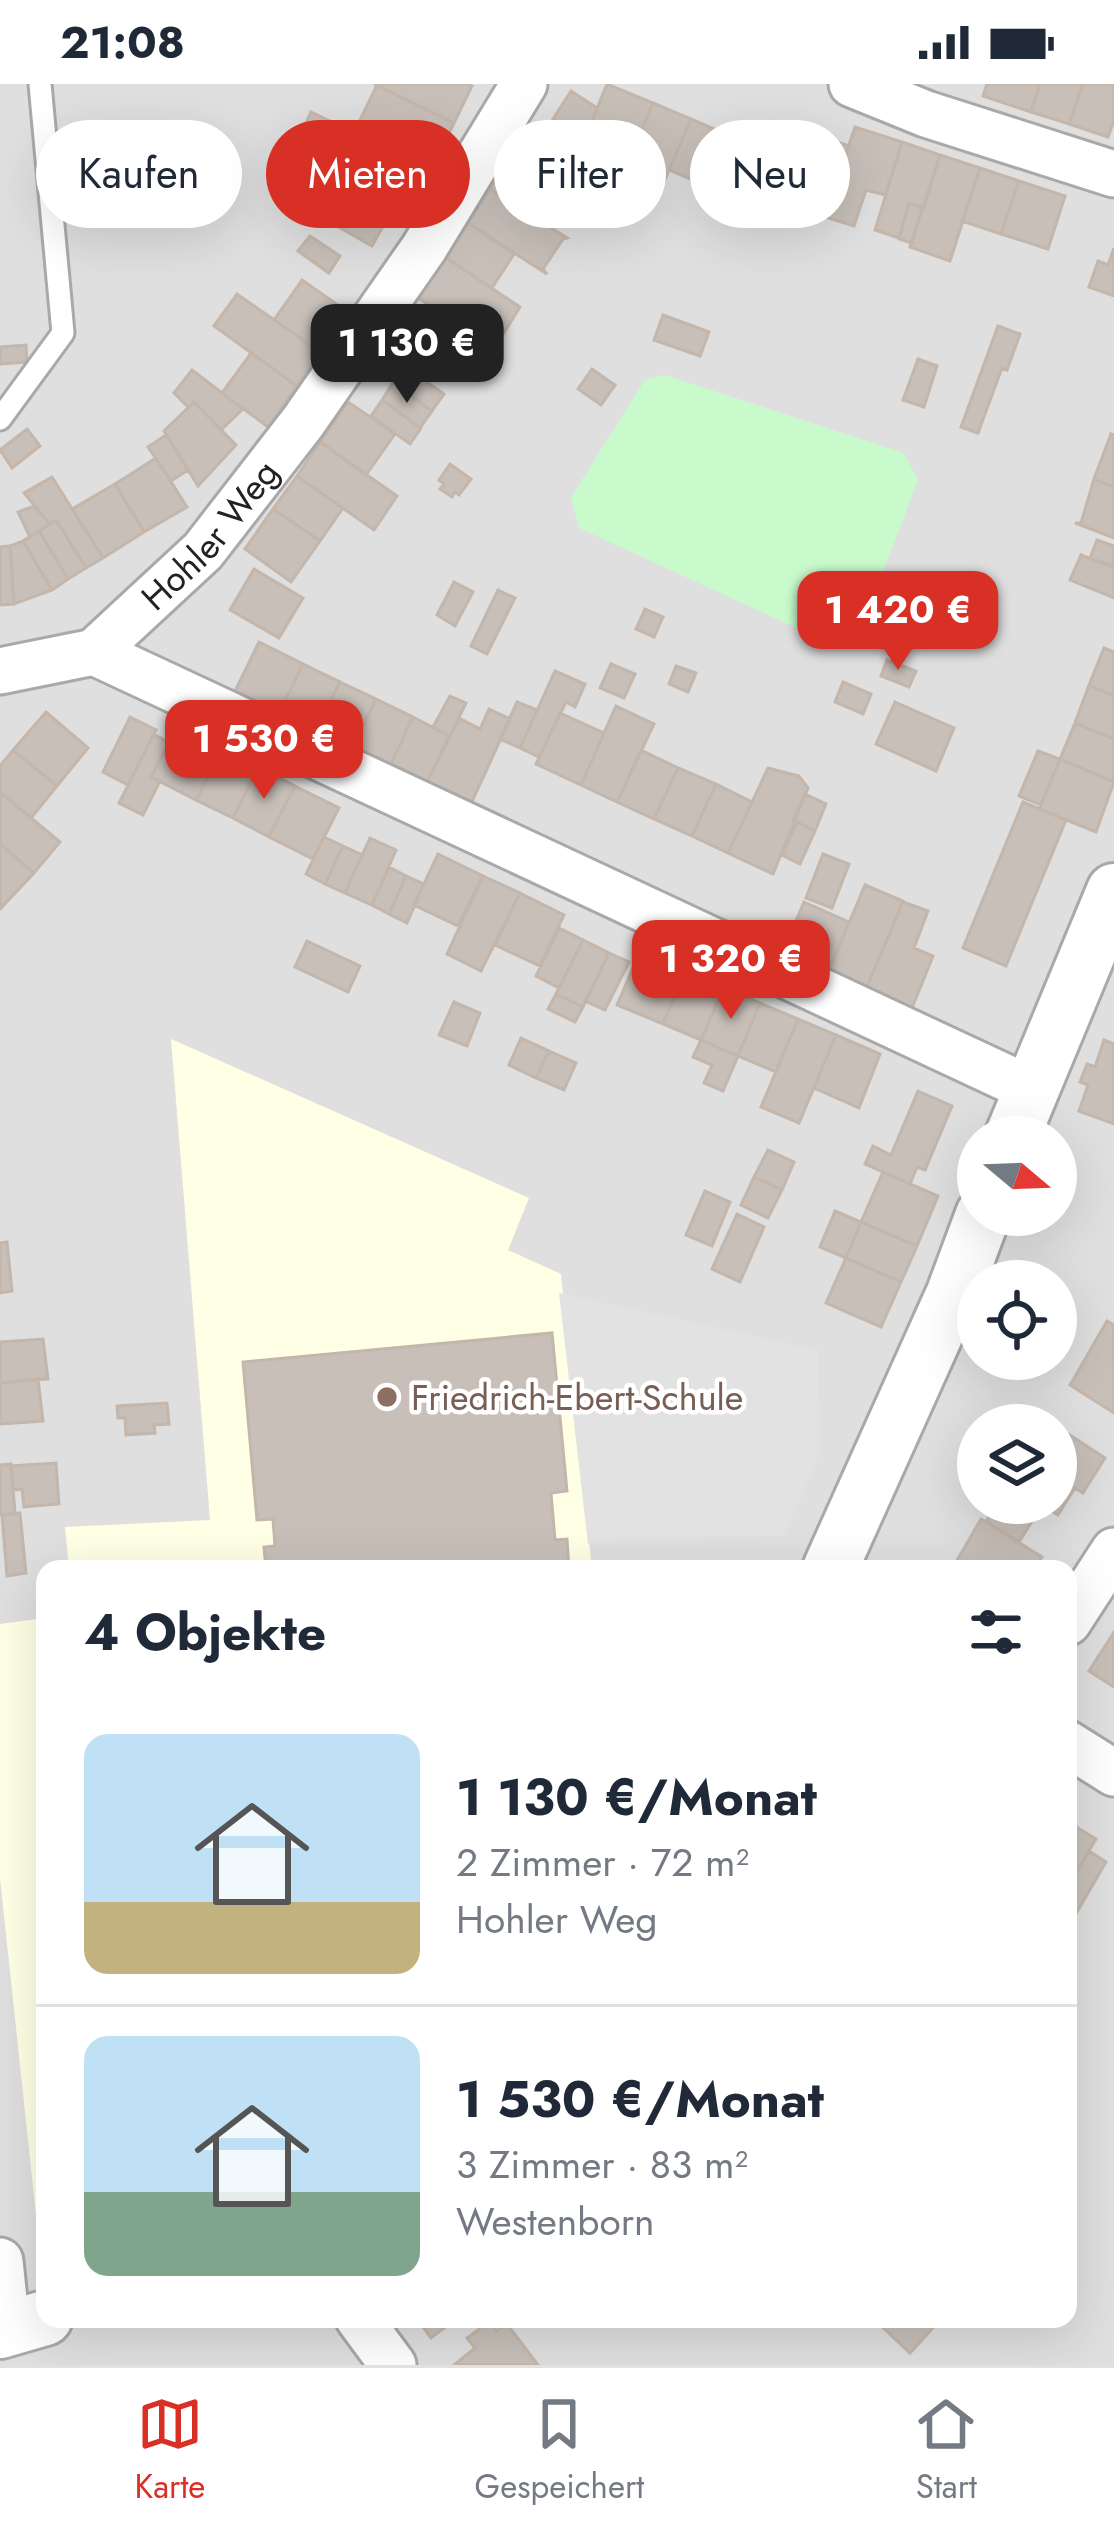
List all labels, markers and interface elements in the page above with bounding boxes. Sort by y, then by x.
text: 21:08 [60,10,185,75]
chip: Kaufen [36,120,242,228]
chip: Mieten [266,120,470,228]
chip: Filter [494,120,666,228]
chip: Neu [690,120,850,228]
pin: 1 130 € [296,304,518,406]
text: 1 130 € [338,314,476,371]
street label: Hohler Weg [129,448,291,622]
pin: 1 420 € [787,571,1009,673]
text: 1 420 € [824,581,972,638]
pin: 1 530 € [153,700,375,802]
text: 1 530 € [192,710,336,767]
pin: 1 320 € [620,920,842,1022]
text: 1 320 € [659,930,803,987]
north arrow [957,1116,1077,1236]
map controls [957,1116,1077,1524]
button: locate [957,1260,1077,1380]
place label: Friedrich-Ebert-Schule [411,1371,743,1423]
marker: Friedrich-Ebert-Schule [374,1384,400,1410]
button: layers [957,1404,1077,1524]
text: 4 Objekte [84,1595,326,1669]
icon: filters [963,1599,1029,1665]
text: 1 130 €/Monat [456,1760,817,1834]
icon: home [180,1782,324,1926]
text: 2 Zimmer · 72 m² [456,1834,749,1891]
text: Hohler Weg [456,1891,658,1948]
text: 1 530 €/Monat [456,2062,824,2136]
icon: home [180,2084,324,2228]
text: 3 Zimmer · 83 m² [456,2136,748,2193]
text: Westenborn [456,2193,655,2250]
tab: Karte [135,2391,205,2510]
tab: Gespeichert [475,2391,644,2510]
tab: Start [913,2391,979,2510]

